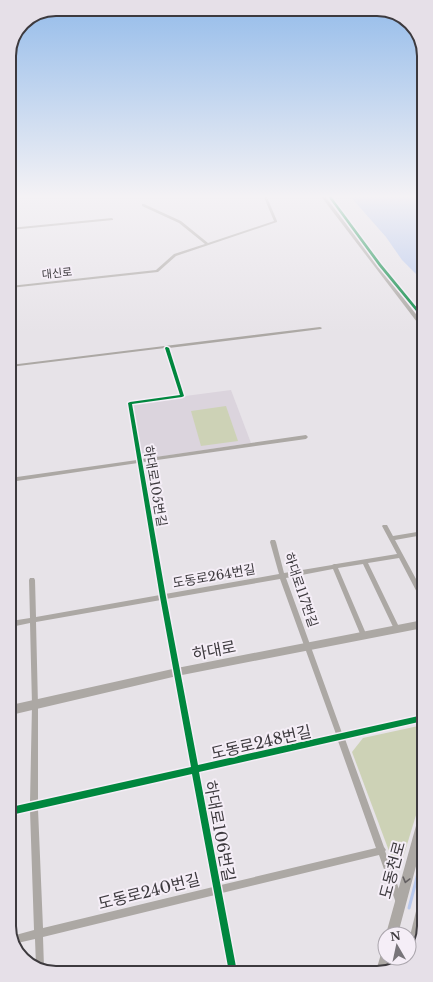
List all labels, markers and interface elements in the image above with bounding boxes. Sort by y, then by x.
street label: 대신로 [41,264,73,282]
street label: 하대로105번길 [139,444,171,528]
street label: 하대로117번길 [280,550,322,630]
street label: 도동로264번길 [171,560,257,592]
street label: 하대로 [190,636,238,664]
street label: 도동로248번길 [209,721,313,763]
street label: 하대로106번길 [200,779,240,883]
street label: 도동천로 [375,839,409,901]
street label: 도동로240번길 [96,869,202,913]
one-way arrow [402,876,411,883]
north arrow [377,926,417,966]
text: N [389,928,402,944]

